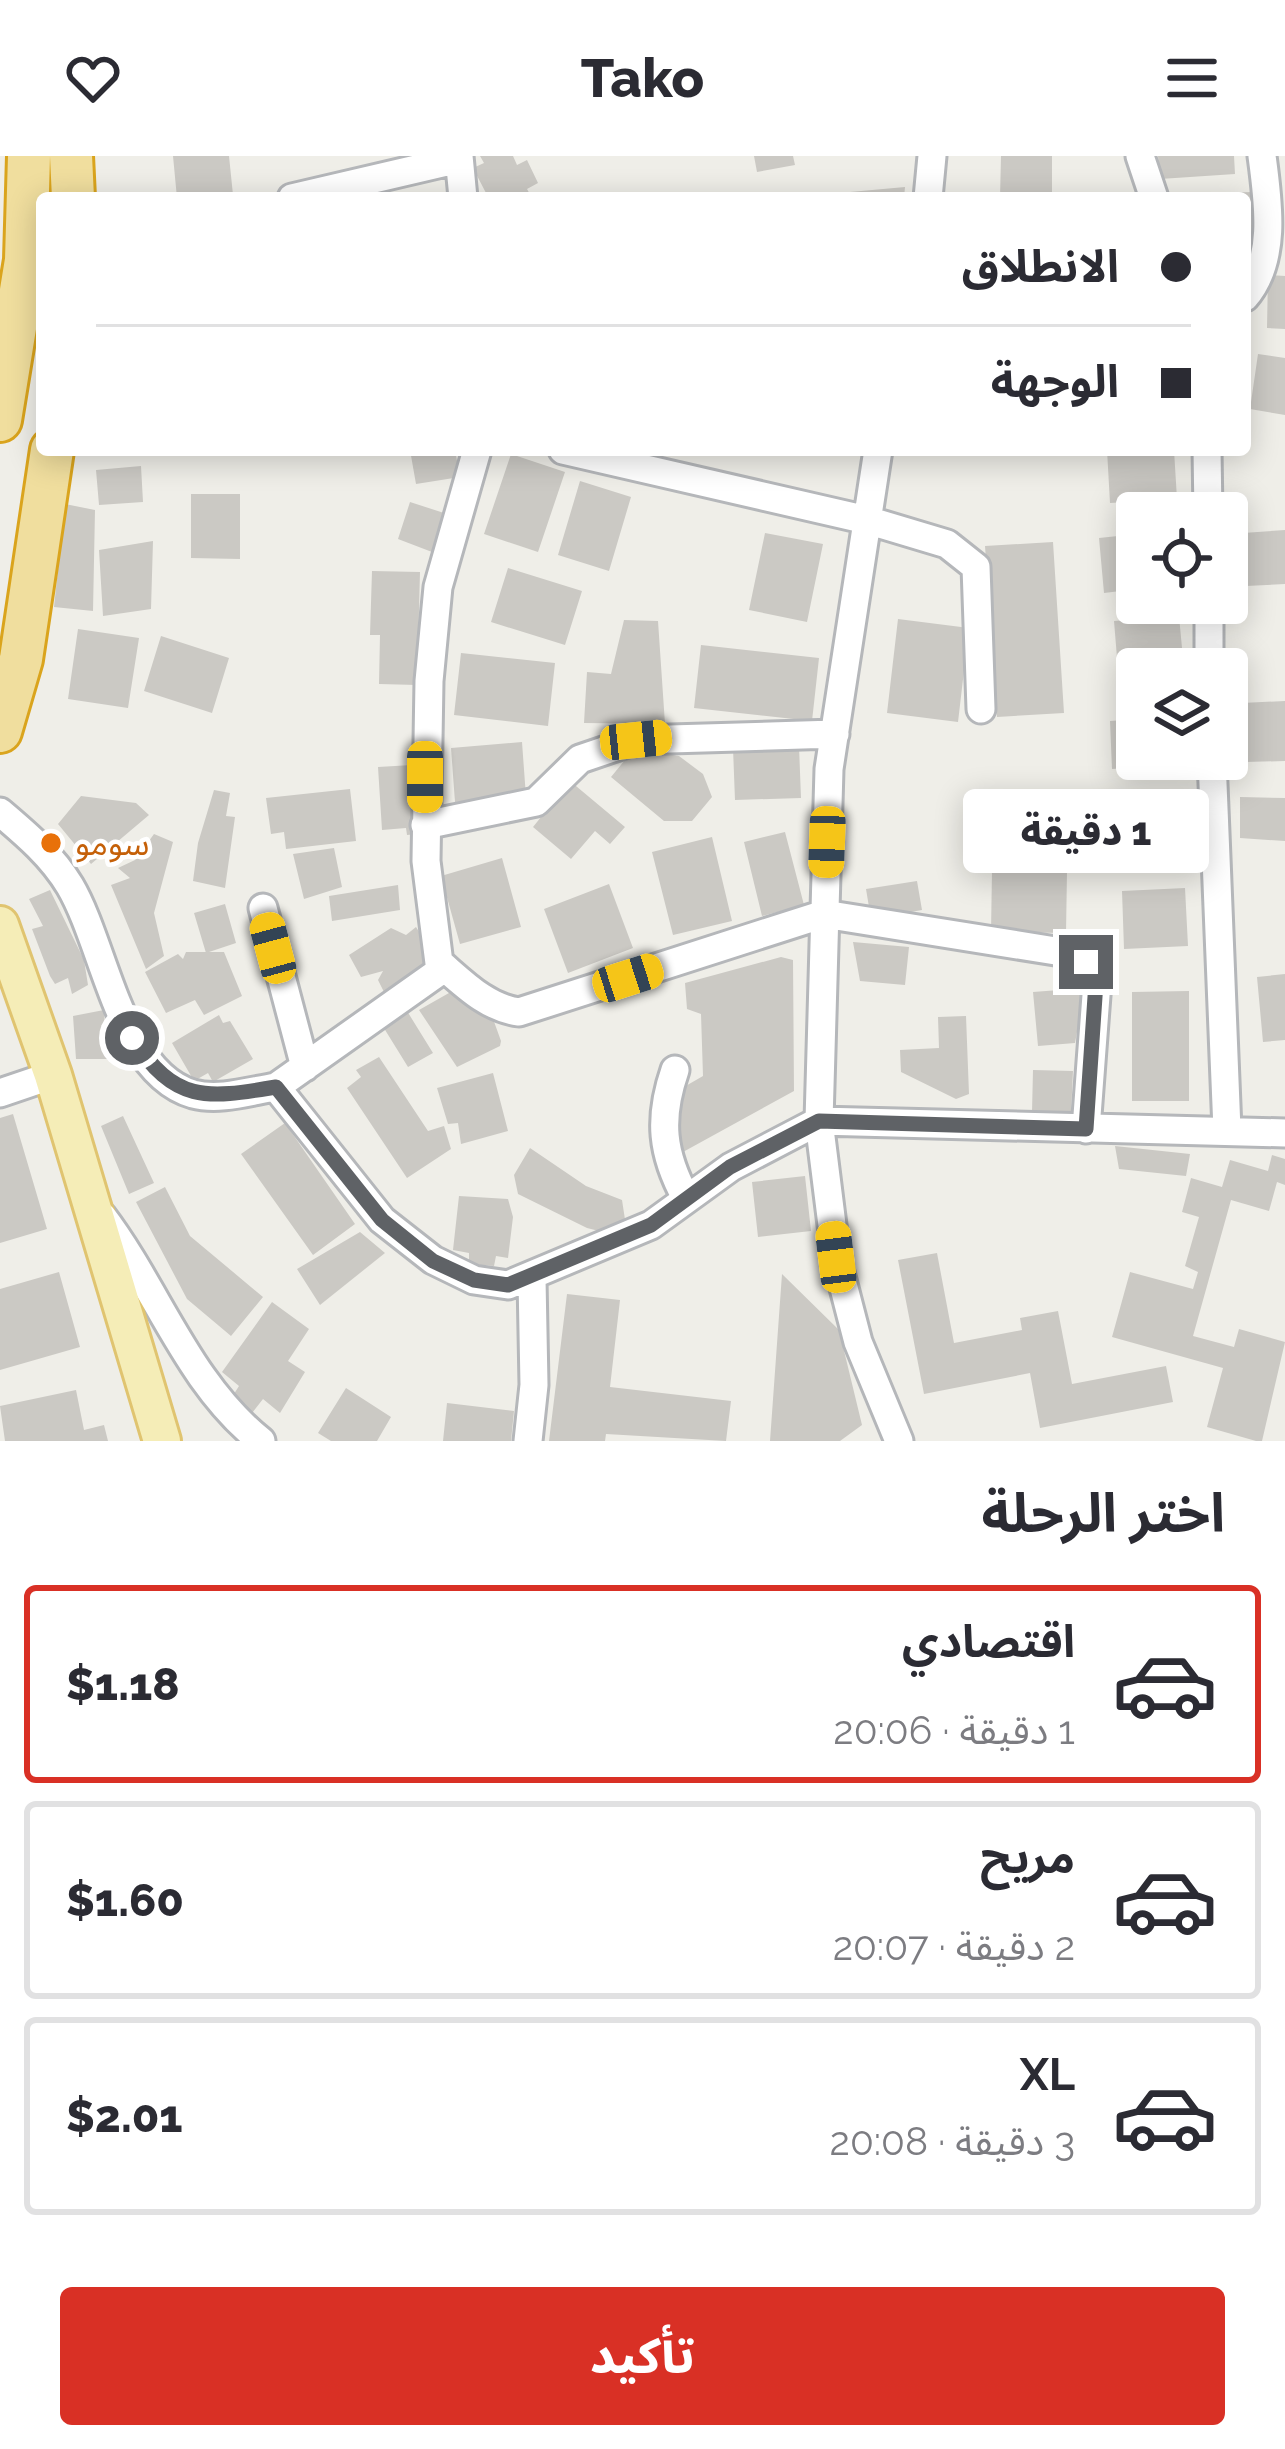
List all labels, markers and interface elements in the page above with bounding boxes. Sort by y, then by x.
icon: heart [60,45,126,111]
icon: menu [1159,45,1225,111]
text: Tako [581,46,704,110]
text: الانطلاق [962,240,1119,293]
text: الوجهة [991,355,1119,408]
map controls [1116,492,1248,780]
button: locate [1116,492,1248,624]
button: layers [1116,648,1248,780]
car [598,718,674,762]
car [407,741,443,813]
callout: 1 دقيقة [963,788,1209,872]
car [808,805,846,879]
text: 1 دقيقة [1020,808,1152,854]
place label: سومو [75,824,149,863]
marker: سومو [38,830,64,856]
car [246,909,300,987]
route end [1059,935,1113,989]
car [588,950,668,1006]
route start [105,1011,159,1065]
car [814,1219,858,1295]
text: اختر الرحلة [981,1481,1225,1545]
text: اقتصادي [902,1615,1075,1668]
icon: car [1111,1630,1219,1738]
text: $1.18 [66,1658,180,1711]
text: 1 دقيقة · 20:06 [833,1707,1075,1753]
text: مريح [980,1831,1075,1884]
icon: car [1111,1846,1219,1954]
text: $1.60 [66,1874,184,1927]
text: 2 دقيقة · 20:07 [833,1923,1075,1969]
text: XL [1020,2048,1075,2101]
icon: car [1111,2062,1219,2170]
text: $2.01 [66,2090,183,2143]
text: 3 دقيقة · 20:08 [830,2118,1075,2164]
button: تأكيد [60,2287,1225,2425]

